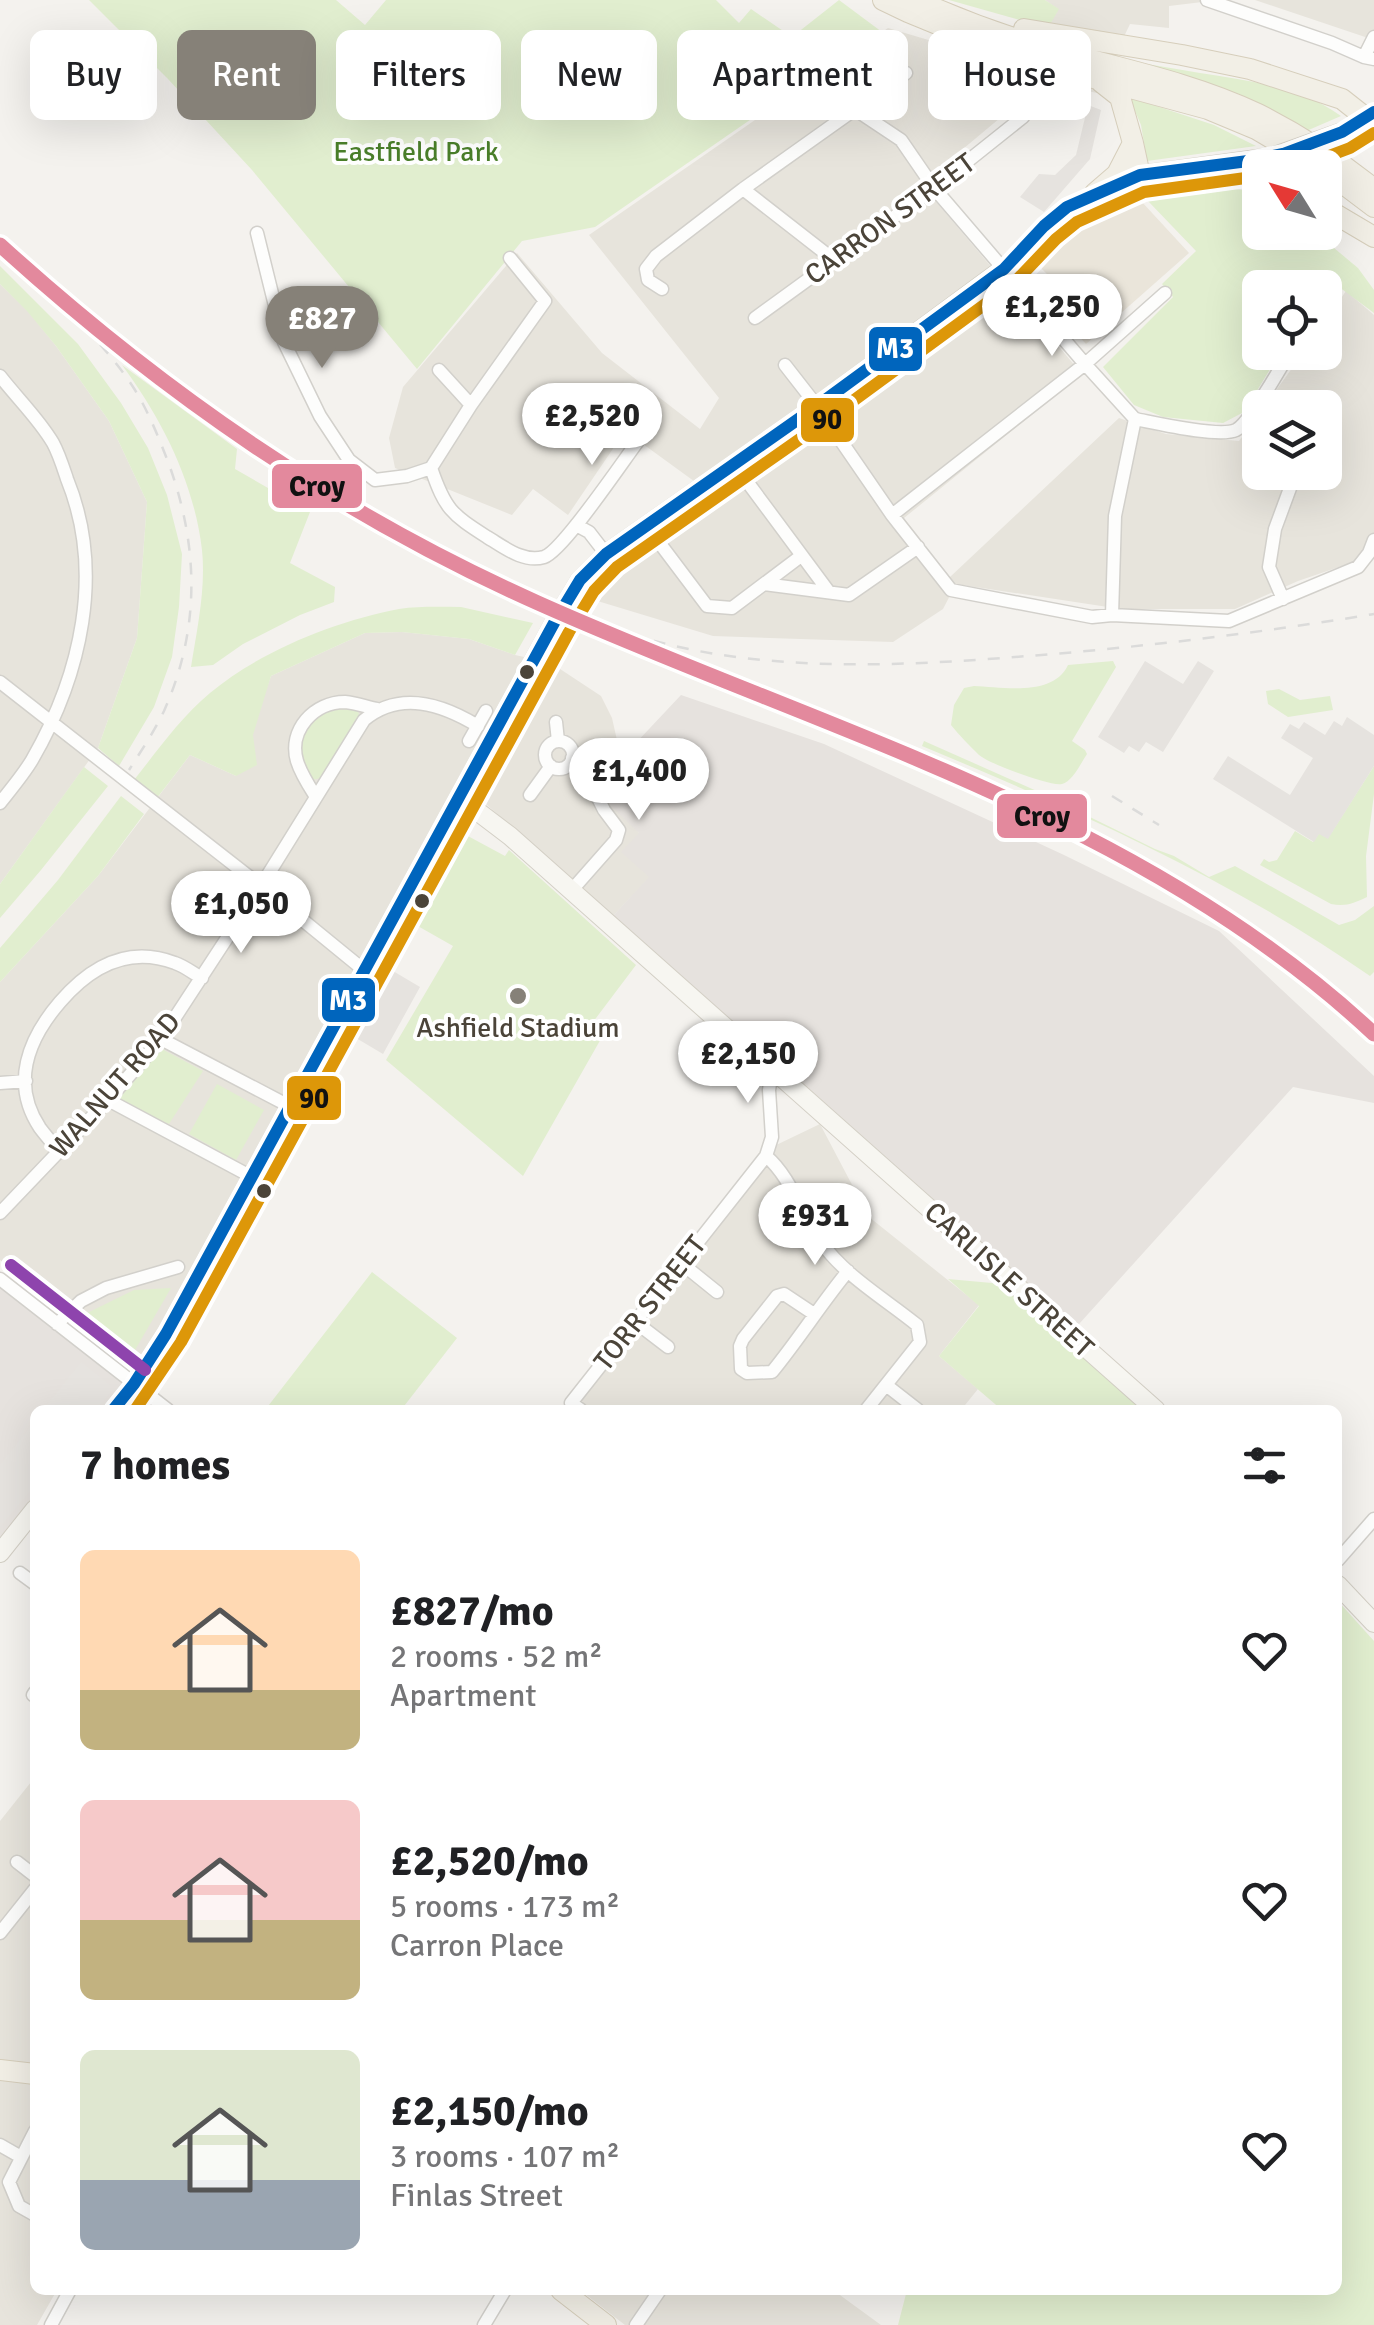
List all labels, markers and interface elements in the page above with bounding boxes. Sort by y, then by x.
chip: Buy [30,30,157,120]
chip: Rent [177,30,316,120]
chip: Filters [336,30,501,120]
chip: New [521,30,657,120]
chip: Apartment [677,30,908,120]
chip: House [928,30,1091,120]
park label: Eastfield Park [333,135,499,169]
street label: CARRON STREET [798,146,982,292]
north arrow [1242,150,1342,250]
map controls [1242,150,1342,490]
button: locate [1242,270,1342,370]
pin: £1,250 [971,274,1133,359]
pin: £827 [263,286,381,371]
text: £1,250 [1004,287,1100,326]
text: £827 [287,299,357,338]
line badge: M3 [867,325,924,373]
text: M3 [876,332,914,366]
pin: £2,520 [511,383,673,468]
button: layers [1242,390,1342,490]
text: £2,520 [544,396,640,435]
line badge: 90 [799,396,856,444]
text: 90 [812,403,842,437]
line badge: Croy [270,462,364,510]
text: Croy [289,470,345,504]
unlabelled marker [517,662,537,682]
pin: £1,400 [558,738,720,823]
text: £1,400 [591,751,687,790]
line badge: Croy [995,792,1089,840]
text: Croy [1014,800,1070,834]
pin: £1,050 [160,871,322,956]
text: £1,050 [193,884,289,923]
unlabelled marker [412,891,432,911]
line badge: M3 [320,976,377,1024]
text: M3 [329,984,367,1018]
marker: Ashfield Stadium [507,985,529,1007]
street label: WALNUT ROAD [42,1005,188,1165]
place label: Ashfield Stadium [416,1011,620,1045]
pin: £2,150 [667,1021,829,1106]
text: £2,150 [700,1034,796,1073]
line badge: 90 [285,1074,343,1122]
text: 90 [299,1082,329,1116]
unlabelled marker [254,1181,274,1201]
pin: £931 [756,1183,874,1268]
street label: CARLISLE STREET [917,1195,1101,1365]
text: £931 [780,1196,850,1235]
street label: TORR STREET [587,1229,713,1377]
icon: filters [1237,1438,1292,1493]
text: 7 homes [80,1440,230,1491]
text: £827/mo [390,1586,554,1637]
icon: home [160,1590,280,1710]
icon: heart [1237,1623,1292,1678]
text: 2 rooms · 52 m² [390,1637,603,1676]
text: Apartment [390,1676,537,1715]
text: £2,520/mo [390,1836,589,1887]
icon: home [160,1840,280,1960]
icon: heart [1237,1873,1292,1928]
text: 5 rooms · 173 m² [390,1887,620,1926]
text: Carron Place [390,1926,564,1965]
text: £2,150/mo [390,2086,589,2137]
icon: home [160,2090,280,2210]
icon: heart [1237,2123,1292,2178]
text: 3 rooms · 107 m² [390,2137,620,2176]
text: Finlas Street [390,2176,563,2215]

